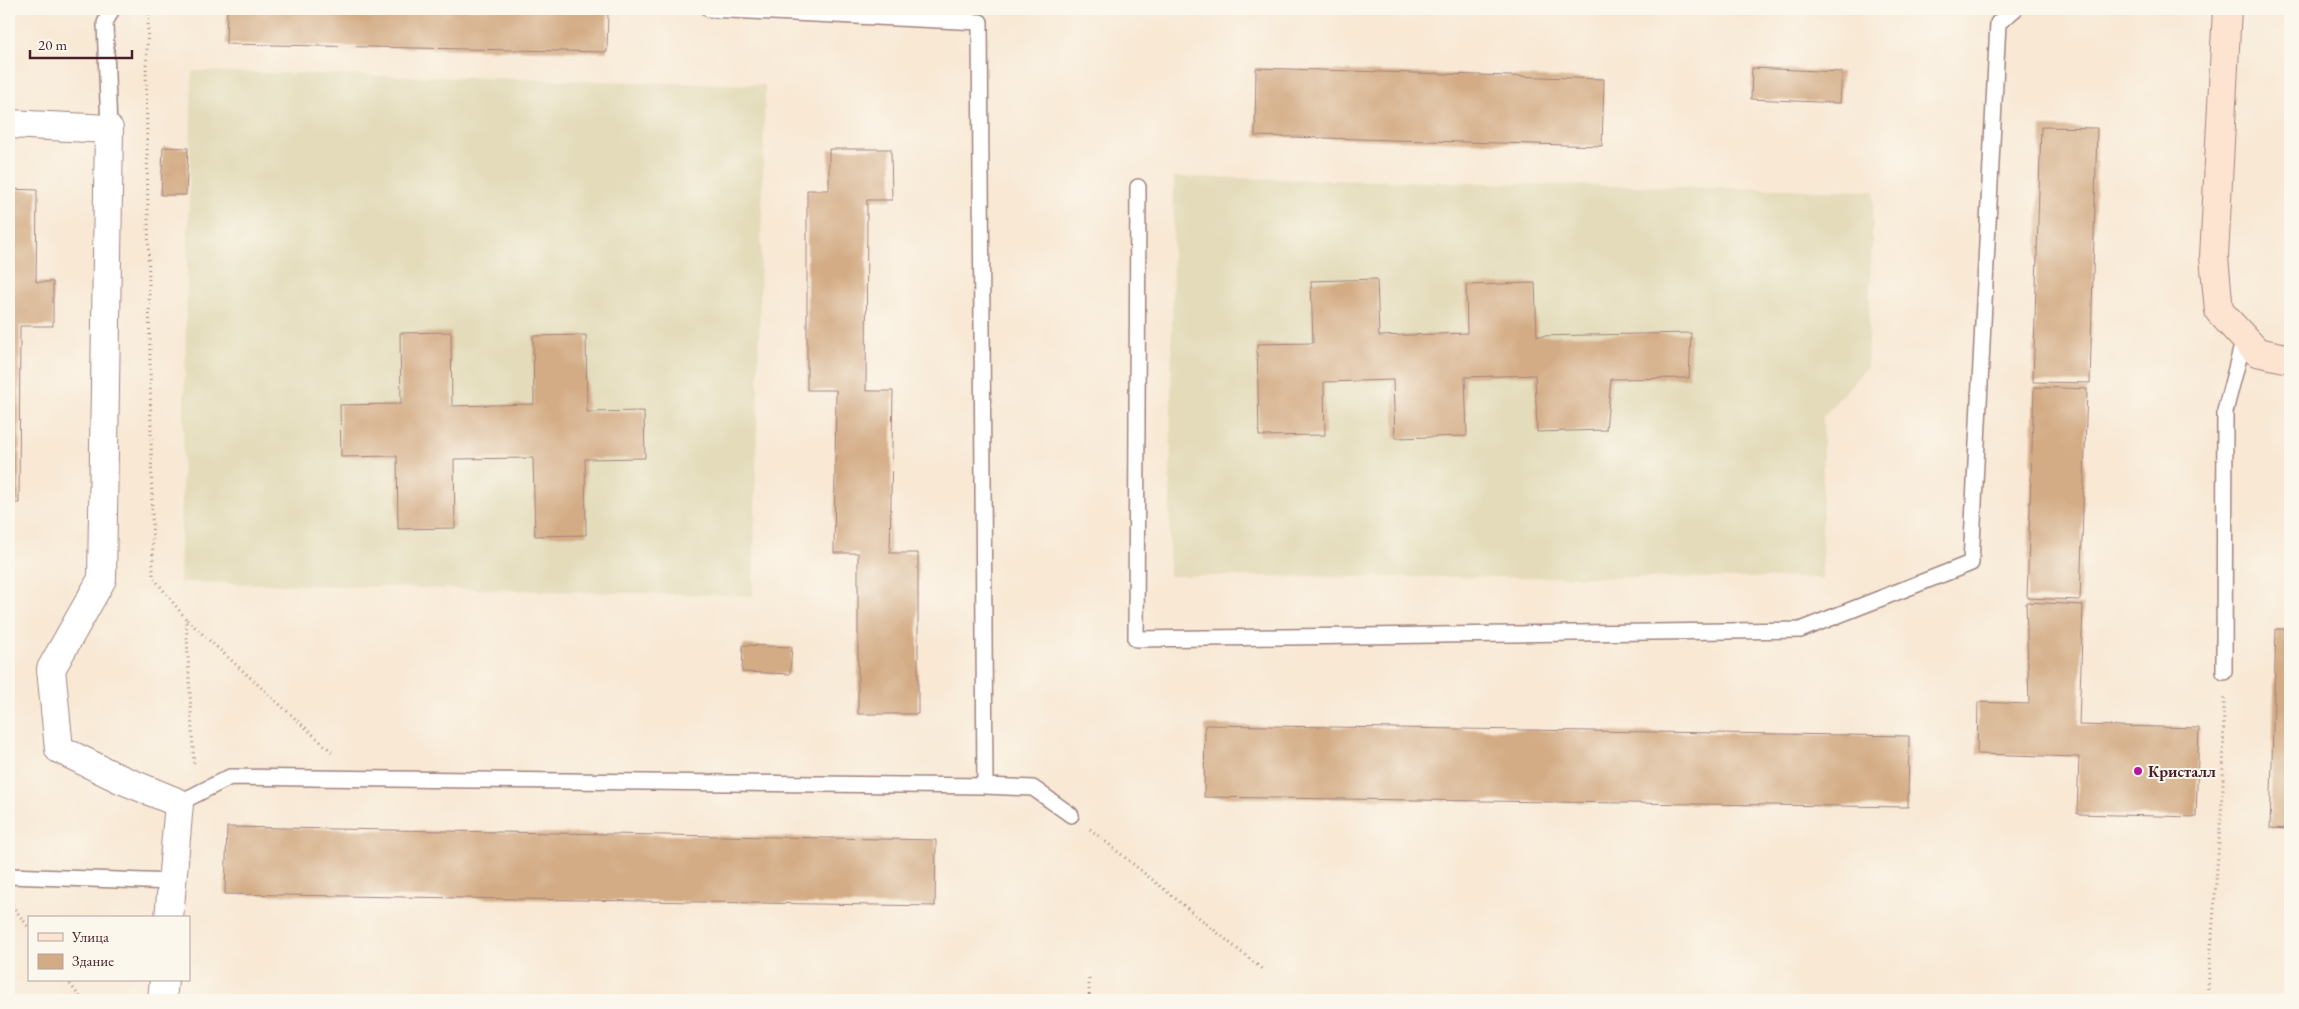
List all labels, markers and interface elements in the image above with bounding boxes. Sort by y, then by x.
scale bar [30,28,132,60]
text: 20 m [38,35,67,54]
place label: Кристалл [2148,761,2216,782]
marker: Кристалл [2132,765,2144,777]
legend [28,916,190,982]
text: Улица [71,927,109,946]
text: Здание [72,951,114,970]

